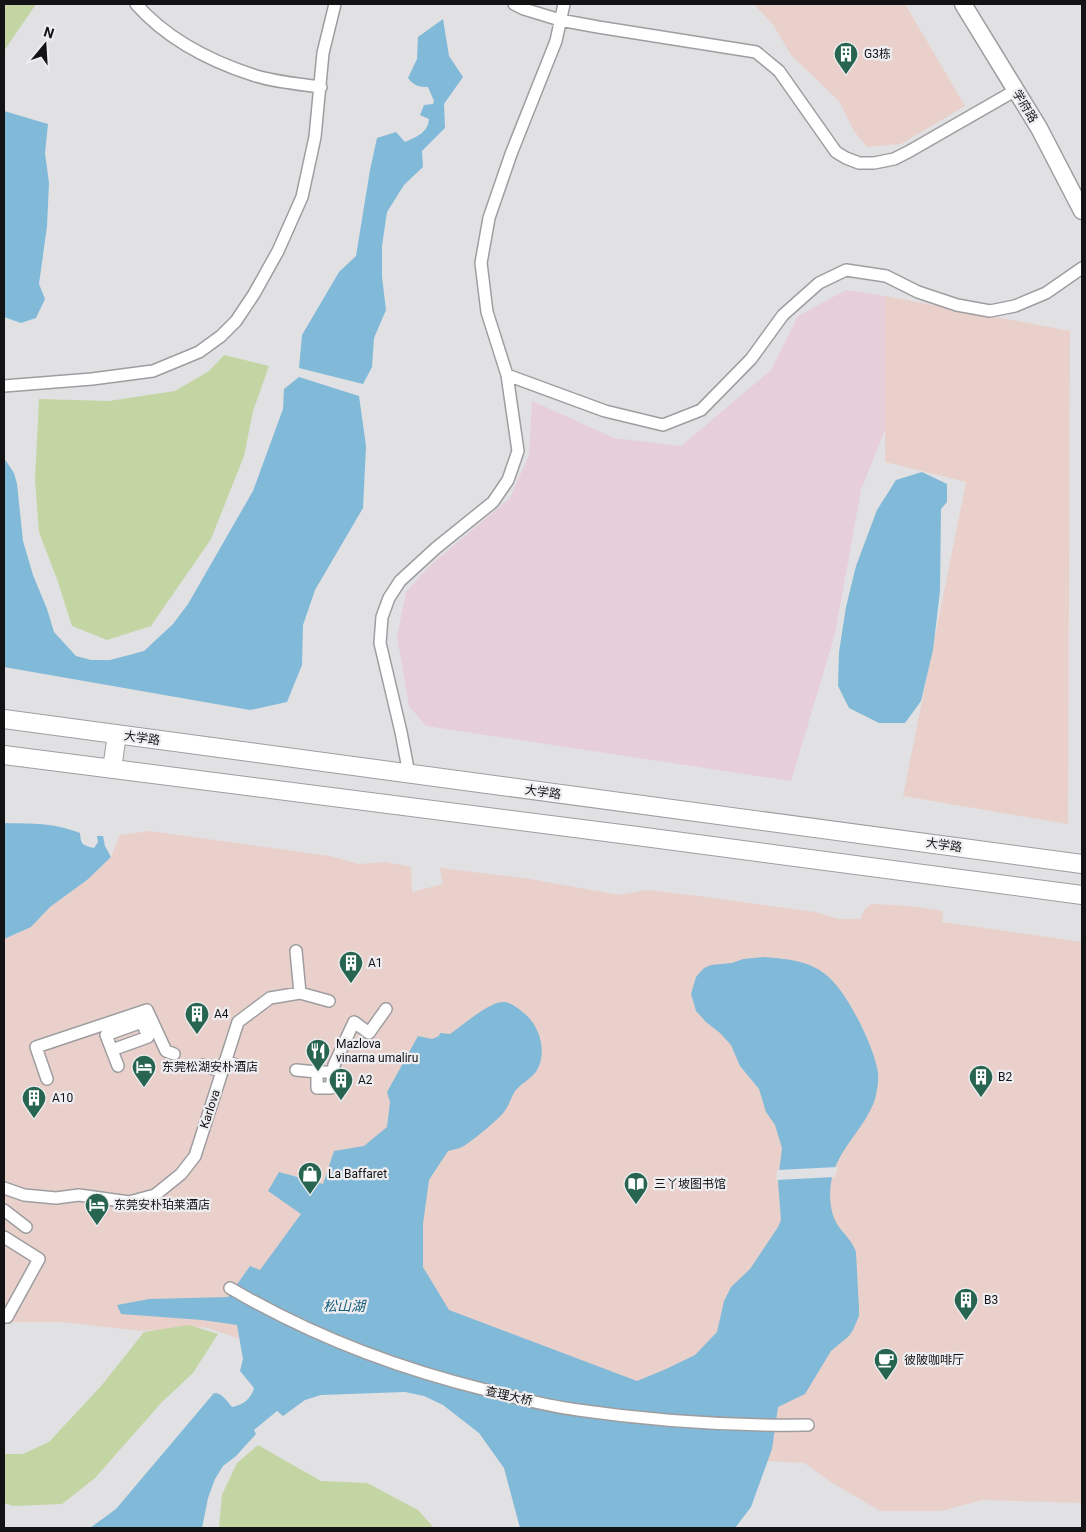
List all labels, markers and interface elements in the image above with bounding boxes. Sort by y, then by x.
north arrow [20,20,70,70]
text: N [42,23,56,42]
building icon: G3栋 [833,41,859,75]
place label: G3栋 [864,47,891,61]
street label: 学府路 [1010,87,1040,125]
street label: 大学路 [123,729,161,747]
street label: 大学路 [524,783,562,801]
street label: 大学路 [925,836,963,854]
building icon: A1 [338,950,364,984]
place label: A1 [368,956,383,970]
building icon: A4 [184,1001,210,1035]
place label: A4 [214,1007,229,1021]
place label: Mazlova vinarna umaliru [336,1037,418,1065]
restaurant icon: Mazlova vinarna umaliru [305,1038,331,1072]
hotel icon: 东莞松湖安朴酒店 [131,1054,157,1088]
place label: 东莞松湖安朴酒店 [162,1060,258,1074]
building icon: B2 [968,1064,994,1098]
building icon: A2 [328,1067,354,1101]
place label: B2 [998,1070,1012,1084]
place label: A2 [358,1073,373,1087]
building icon: A10 [21,1085,47,1119]
street label: Karlova [197,1088,223,1130]
place label: A10 [52,1091,74,1105]
shop icon: La Baffaret [297,1161,323,1195]
place label: La Baffaret [328,1167,387,1181]
library icon: 三丫坡图书馆 [623,1171,649,1205]
place label: 三丫坡图书馆 [654,1177,726,1191]
hotel icon: 东莞安朴珀莱酒店 [84,1192,110,1226]
place label: 东莞安朴珀莱酒店 [114,1198,210,1212]
building icon: B3 [953,1287,979,1321]
place label: B3 [984,1293,998,1307]
water label: 松山湖 [323,1298,367,1314]
cafe icon: 彼陂咖啡厅 [873,1347,899,1381]
place label: 彼陂咖啡厅 [904,1353,964,1367]
street label: 查理大桥 [484,1384,534,1408]

